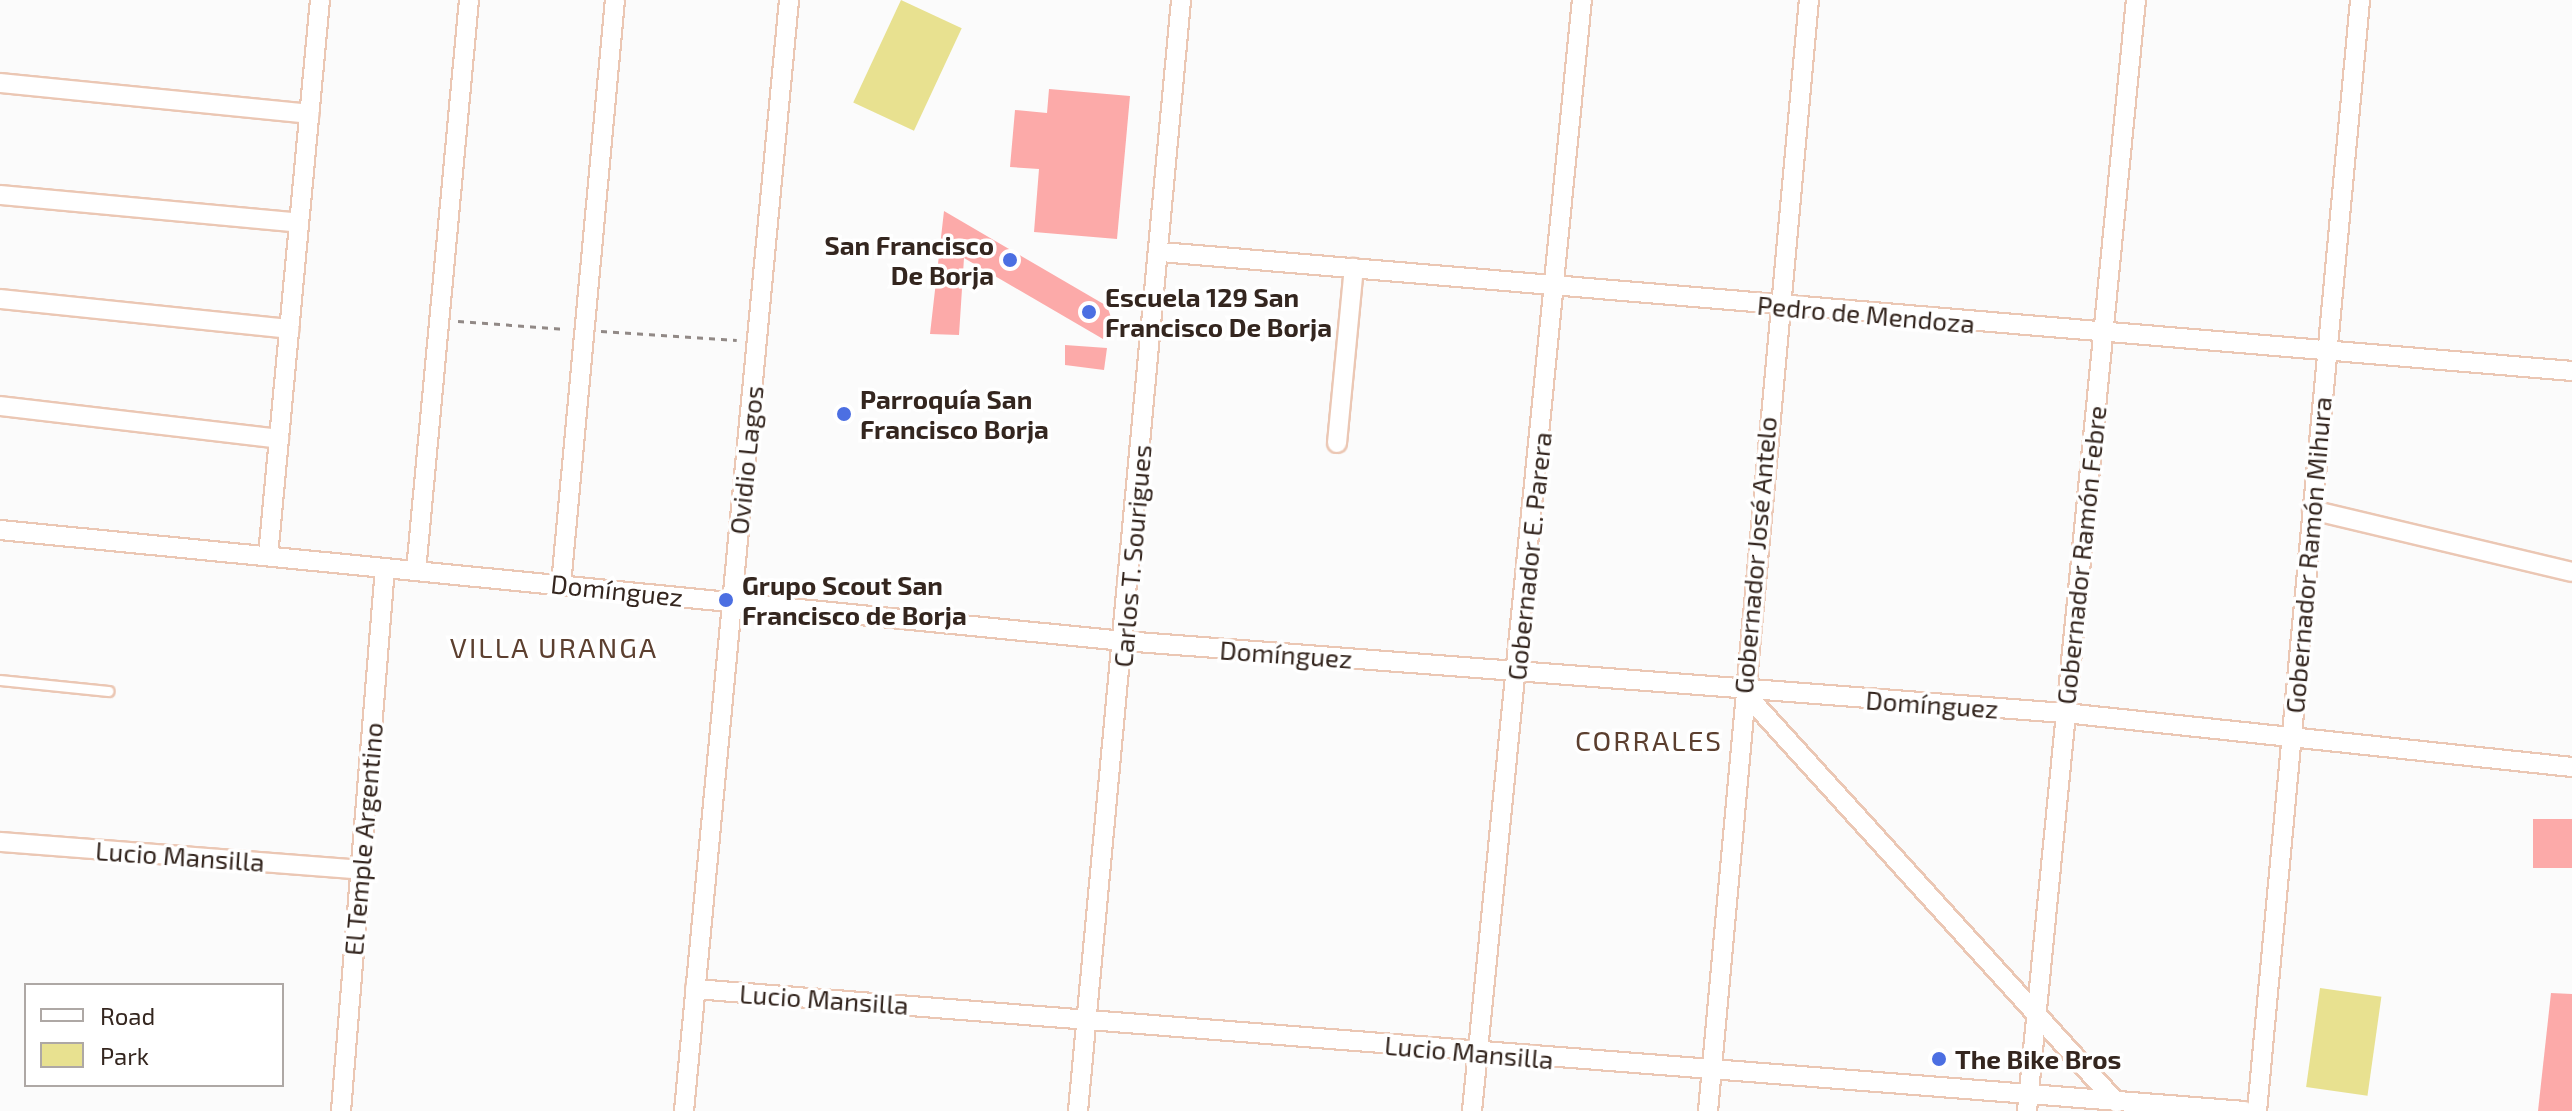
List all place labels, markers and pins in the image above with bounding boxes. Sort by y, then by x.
place label: San Francisco De Borja [824,229,994,290]
marker: San Francisco De Borja [1001,251,1019,269]
place label: Escuela 129 San Francisco De Borja [1105,281,1332,342]
marker: Escuela 129 San Francisco De Borja [1080,303,1098,321]
place label: Parroquía San Francisco Borja [860,383,1049,444]
marker: Parroquía San Francisco Borja [835,405,853,423]
place label: Grupo Scout San Francisco de Borja [742,569,967,630]
marker: Grupo Scout San Francisco de Borja [717,591,735,609]
place label: The Bike Bros [1955,1043,2121,1075]
marker: The Bike Bros [1930,1050,1948,1068]

